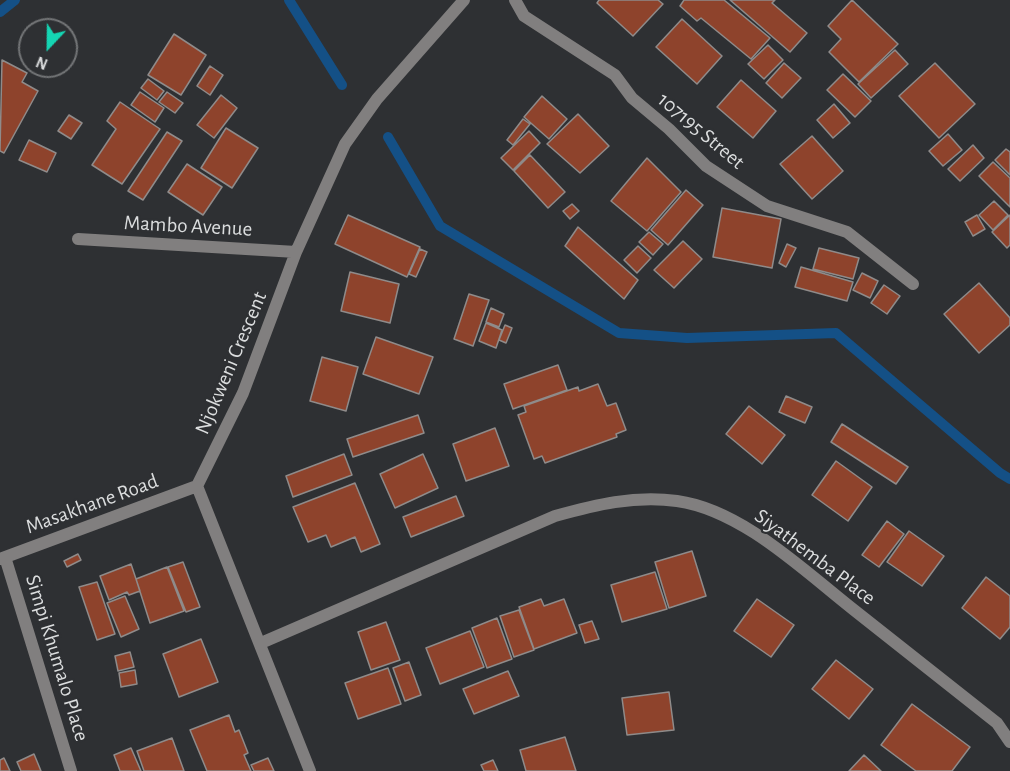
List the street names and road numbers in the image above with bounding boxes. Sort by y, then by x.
street label: 107195 Street [652,87,750,175]
street label: Mambo Avenue [123,210,253,242]
street label: Njokweni Crescent [190,288,272,438]
street label: Masakhane Road [22,468,162,540]
street label: Siyathemba Place [750,503,880,611]
street label: Simpi Khumalo Place [20,572,94,744]

